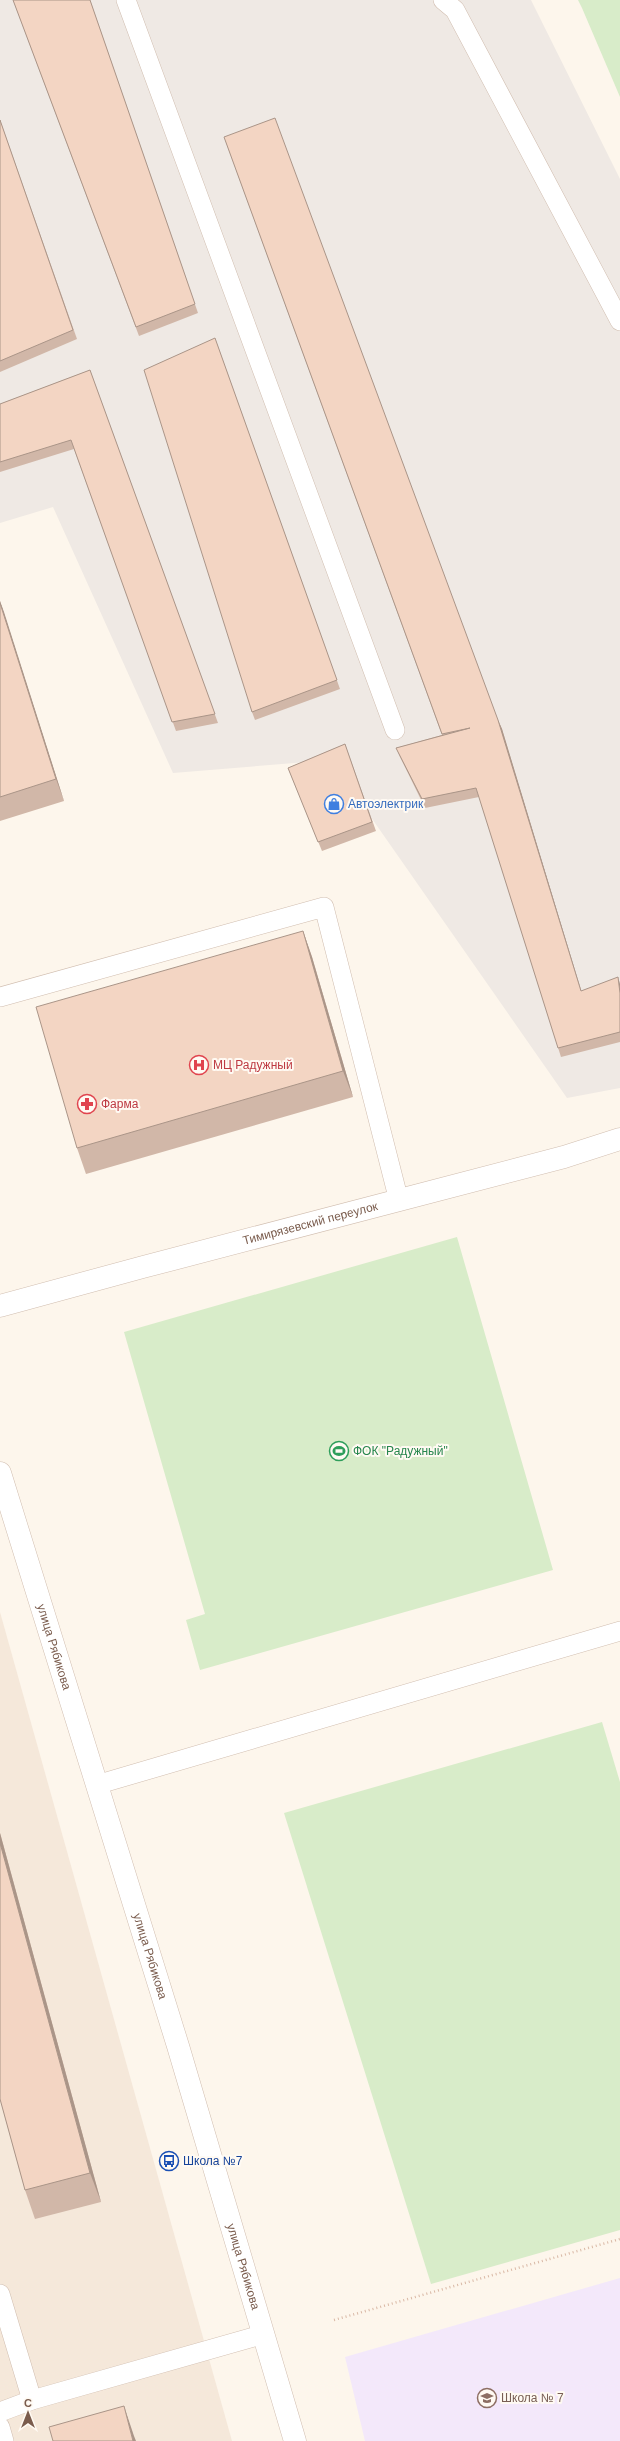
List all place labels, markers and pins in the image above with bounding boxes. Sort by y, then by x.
shop icon: Автоэлектрик [323,793,345,815]
place label: Автоэлектрик [348,797,424,811]
hospital icon: МЦ Радужный [188,1054,210,1076]
place label: МЦ Радужный [213,1058,293,1072]
pharmacy icon: Фарма [76,1093,98,1115]
place label: Фарма [101,1097,139,1111]
sports icon: ФОК "Радужный" [328,1440,350,1462]
place label: ФОК "Радужный" [353,1444,448,1458]
bus stop icon: Школа №7 [158,2150,180,2172]
place label: Школа №7 [183,2154,243,2168]
school or university icon: Школа № 7 [476,2387,498,2409]
place label: Школа № 7 [501,2391,564,2405]

